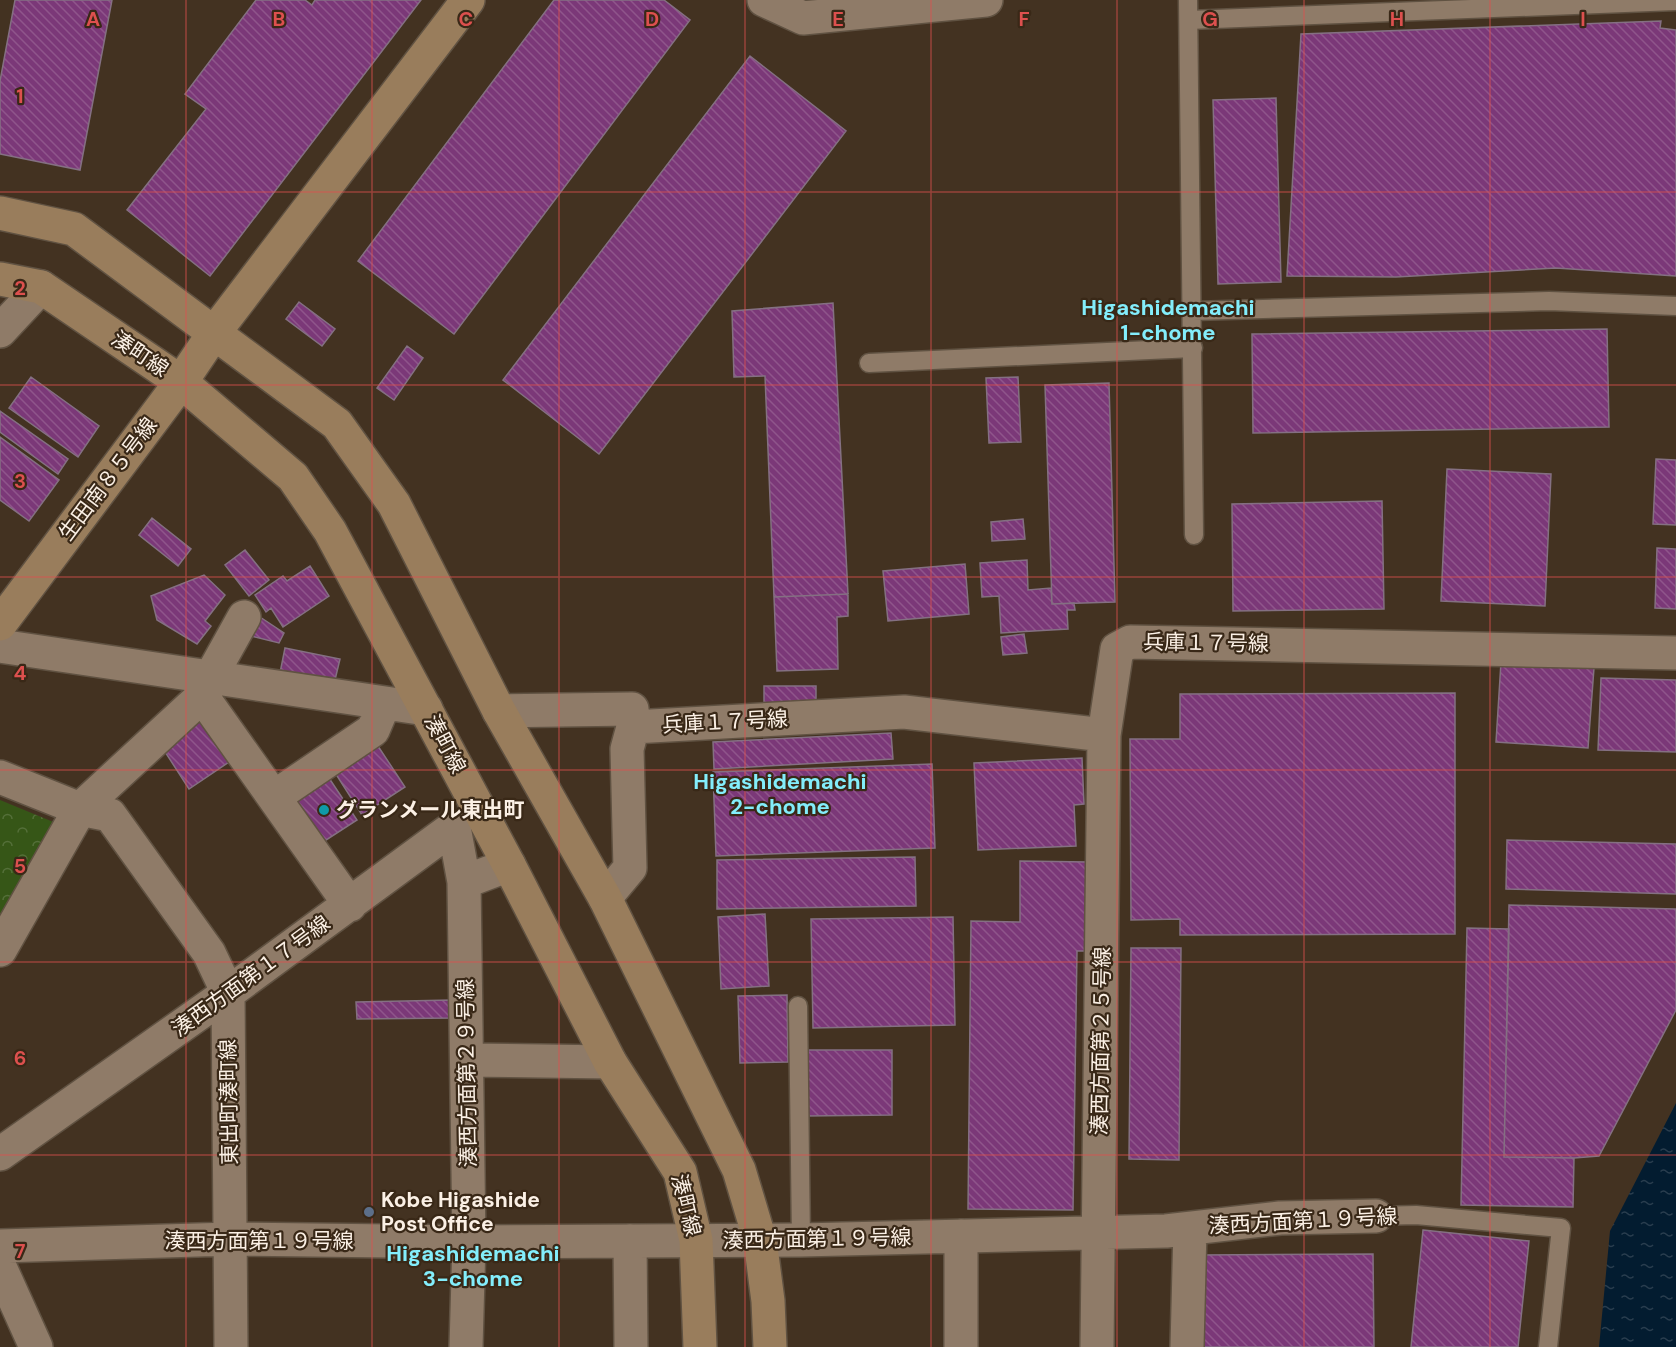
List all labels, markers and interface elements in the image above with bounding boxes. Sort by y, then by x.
text: A [86,6,100,32]
text: B [273,6,285,32]
text: C [459,6,473,32]
text: D [645,6,659,32]
text: E [832,6,844,32]
text: F [1018,6,1030,32]
text: G [1202,6,1218,32]
text: H [1390,6,1404,32]
text: I [1580,6,1586,32]
text: 1 [16,83,24,109]
text: 2 [14,275,26,301]
district label: Higashidemachi 1-chome [1081,293,1255,347]
street label: 湊町線 [106,325,174,383]
street label: 生田南８５号線 [53,412,163,546]
text: 3 [14,468,26,494]
street label: 兵庫１７号線 [1143,628,1269,658]
text: 4 [14,660,27,686]
street label: 兵庫１７号線 [661,705,789,739]
street label: 湊町線 [418,710,472,778]
district label: Higashidemachi 2-chome [693,767,867,821]
place label: グランメール東出町 [336,796,524,824]
marker: グランメール東出町 [317,803,331,817]
text: 5 [14,853,26,879]
street label: 湊西方面第１７号線 [166,909,336,1043]
street label: 湊西方面第２５号線 [1085,946,1117,1136]
street label: 湊西方面第２９号線 [451,978,483,1168]
street label: 東出町湊町線 [214,1039,244,1165]
text: 6 [14,1045,26,1071]
street label: 湊町線 [665,1171,707,1239]
place label: Kobe Higashide Post Office [381,1186,540,1238]
street label: 湊西方面第１９号線 [1208,1202,1398,1240]
marker: Kobe Higashide Post Office [362,1205,376,1219]
street label: 湊西方面第１９号線 [722,1223,912,1255]
street label: 湊西方面第１９号線 [165,1227,354,1255]
text: 7 [15,1238,26,1264]
district label: Higashidemachi 3-chome [386,1239,560,1293]

